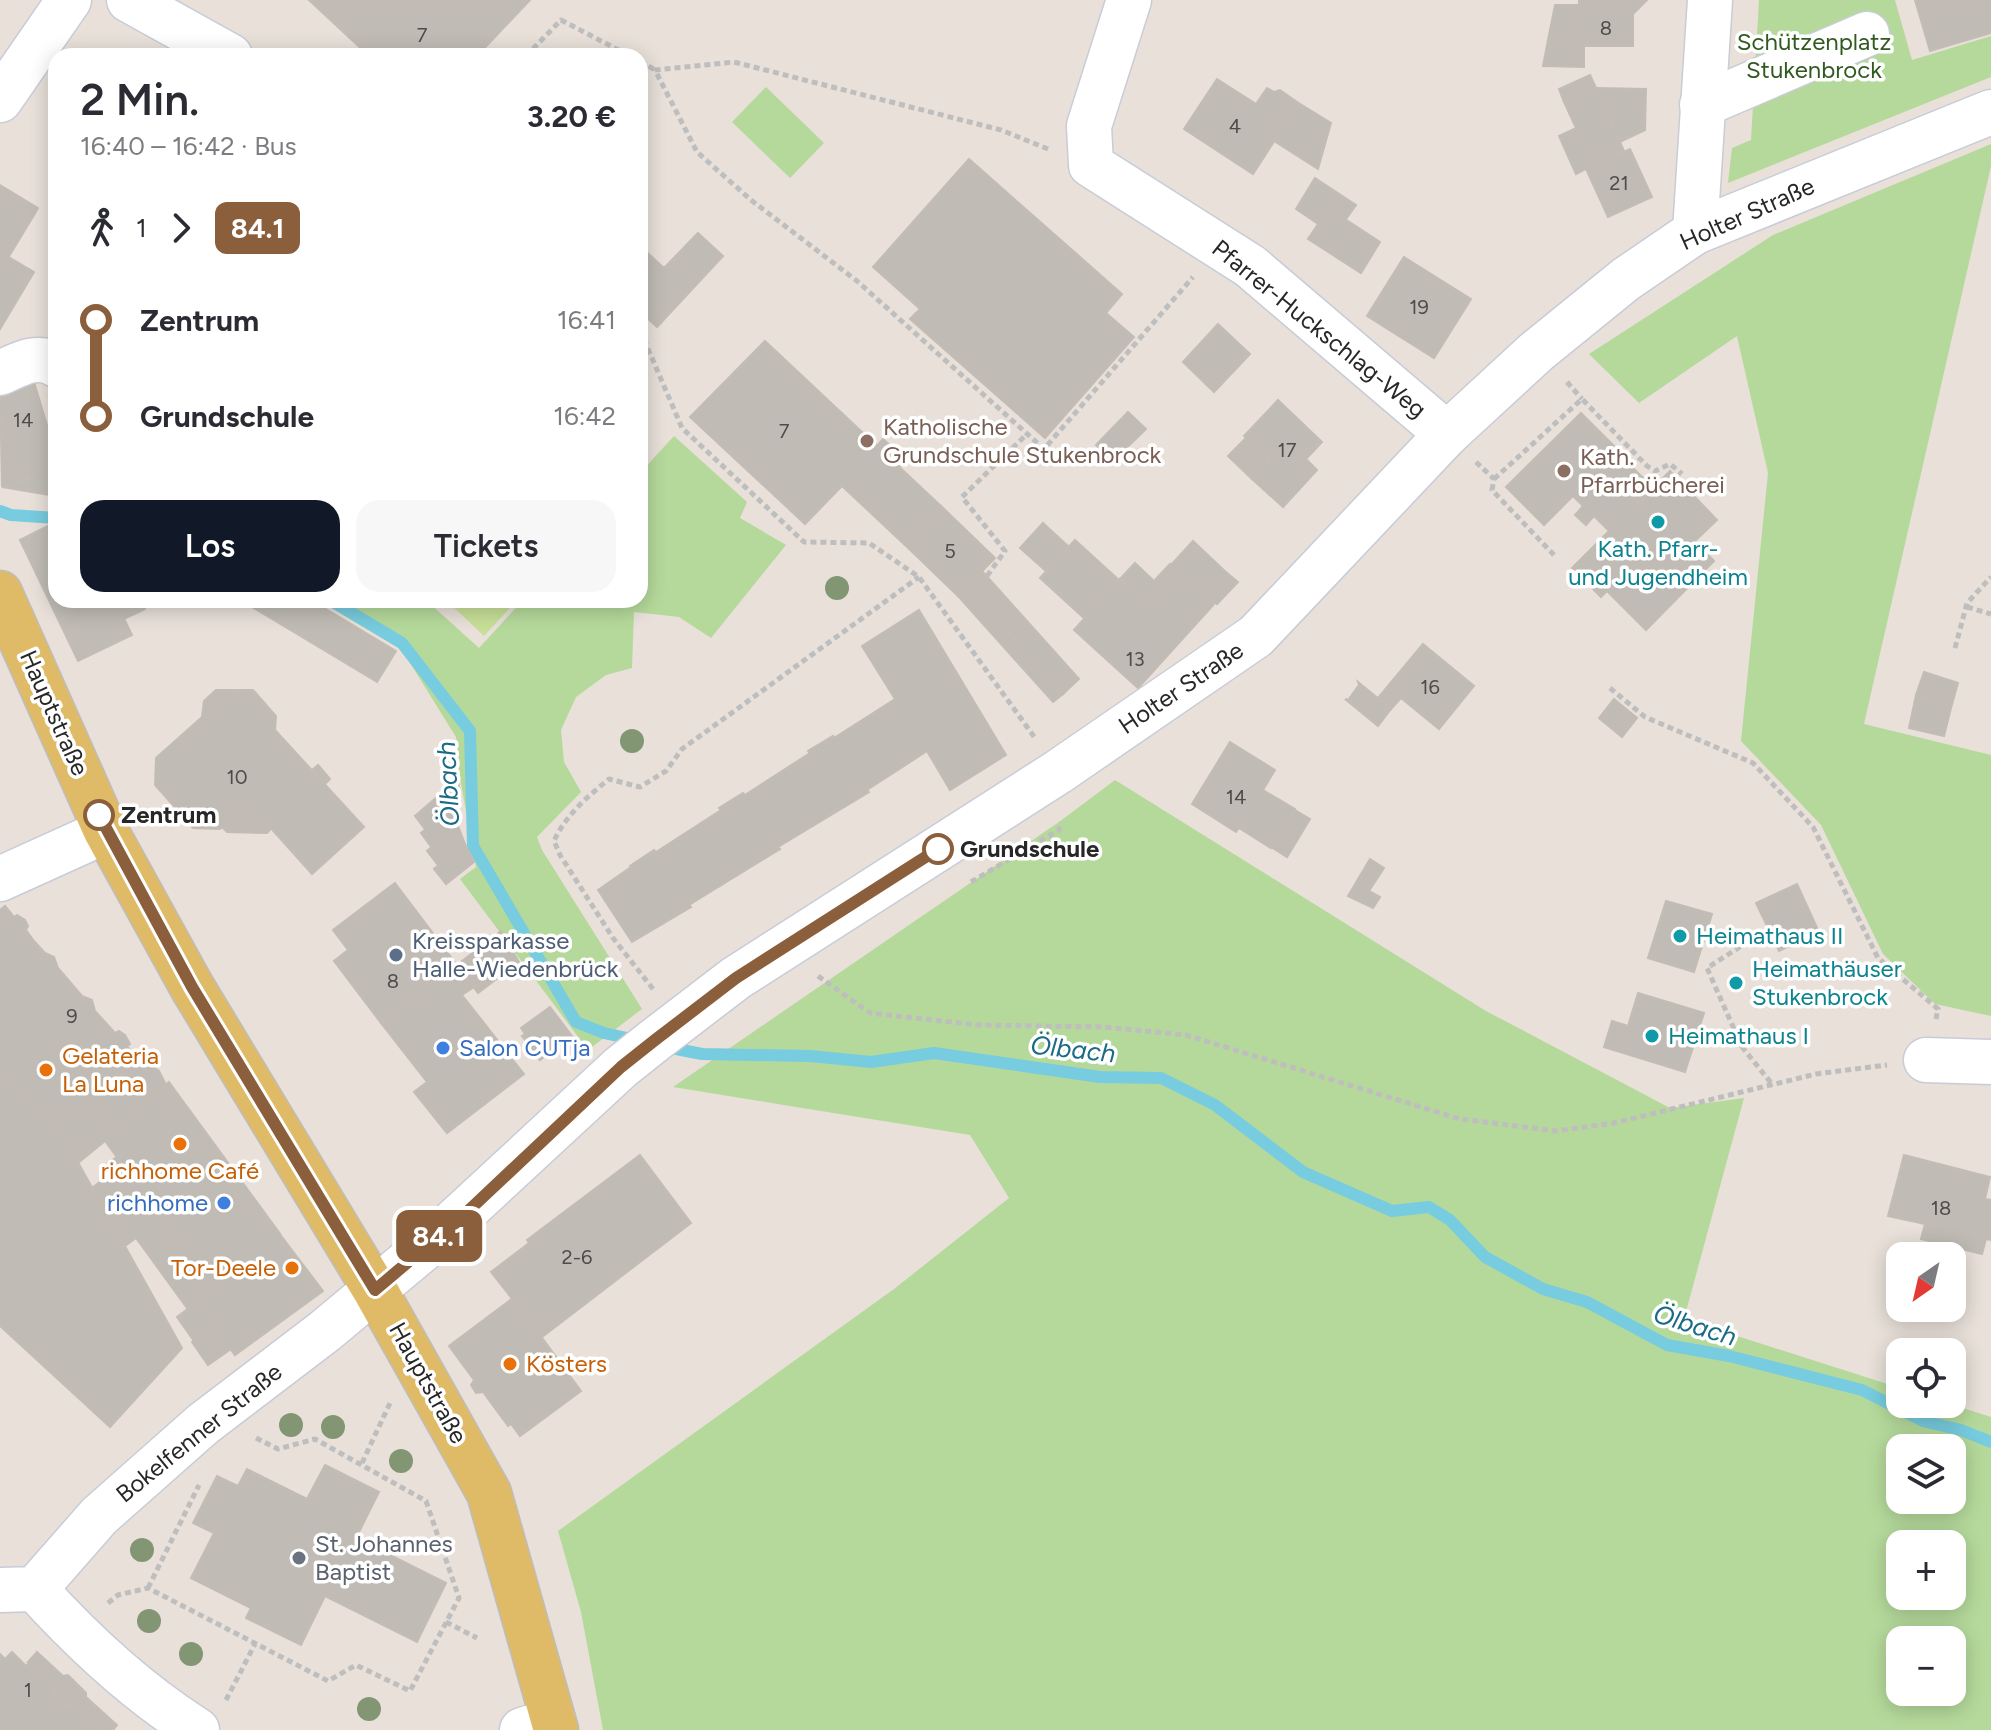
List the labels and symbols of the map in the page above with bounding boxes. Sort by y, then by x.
house number: 8 [1600,16,1612,40]
house number: 7 [417,23,428,47]
park label: Schützenplatz Stukenbrock [1737,27,1891,84]
house number: 4 [1229,114,1241,138]
house number: 21 [1609,171,1629,195]
street label: Holter Straße [1675,171,1819,256]
street label: Pfarrer-Huckschlag-Weg [1207,233,1432,424]
house number: 19 [1409,295,1429,319]
house number: 14 [13,408,33,432]
place label: Katholische Grundschule Stukenbrock [883,412,1162,469]
house number: 7 [779,419,790,443]
marker: Katholische Grundschule Stukenbrock [858,432,876,450]
house number: 17 [1278,438,1297,462]
place label: Kath. Pfarrbücherei [1580,442,1725,499]
marker: Kath. Pfarrbücherei [1555,462,1573,480]
marker: Kath. Pfarr- und Jugendheim [1649,513,1667,531]
place label: Kath. Pfarr- und Jugendheim [1568,534,1748,591]
house number: 5 [944,539,956,563]
street label: Holter Straße [1113,635,1249,740]
street label: Hauptstraße [14,646,95,780]
house number: 13 [1125,647,1145,671]
house number: 16 [1420,675,1440,699]
water label: Ölbach [430,741,466,827]
house number: 10 [226,765,248,789]
house number: 14 [1226,785,1246,809]
marker: Zentrum [84,800,114,830]
place label: Zentrum [121,800,216,829]
marker: Grundschule [923,834,953,864]
place label: Grundschule [960,834,1099,863]
place label: Heimathaus II [1696,921,1844,950]
place label: Kreissparkasse Halle-Wiedenbrück [412,926,619,983]
marker: Heimathaus II [1671,927,1689,945]
marker: Kreissparkasse Halle-Wiedenbrück [387,946,405,964]
place label: Heimathäuser Stukenbrock [1752,954,1902,1011]
house number: 8 [387,969,399,993]
marker: Heimathäuser Stukenbrock [1727,974,1745,992]
house number: 9 [66,1004,78,1028]
place label: Heimathaus I [1668,1021,1809,1050]
marker: Heimathaus I [1643,1027,1661,1045]
water label: Ölbach [1029,1029,1117,1069]
place label: Salon CUTja [459,1033,591,1062]
marker: Salon CUTja [434,1039,452,1057]
place label: Gelateria La Luna [62,1041,159,1098]
marker: Gelateria La Luna [37,1061,55,1079]
marker: richhome Café [171,1135,189,1153]
place label: richhome Café [101,1156,259,1185]
place label: richhome [107,1188,208,1217]
marker: richhome [215,1194,233,1212]
house number: 18 [1931,1196,1951,1220]
line badge: 84.1 [383,1210,495,1262]
north arrow [1886,1242,1966,1322]
house number: 2-6 [562,1245,592,1269]
place label: Tor-Deele [171,1253,276,1282]
marker: Tor-Deele [283,1259,301,1277]
water label: Ölbach [1650,1297,1740,1353]
street label: Hauptstraße [383,1317,474,1448]
place label: Kösters [526,1349,607,1378]
marker: Kösters [501,1355,519,1373]
street label: Bokelfenner Straße [110,1357,287,1508]
place label: St. Johannes Baptist [315,1529,453,1586]
marker: St. Johannes Baptist [290,1549,308,1567]
house number: 1 [24,1678,32,1702]

